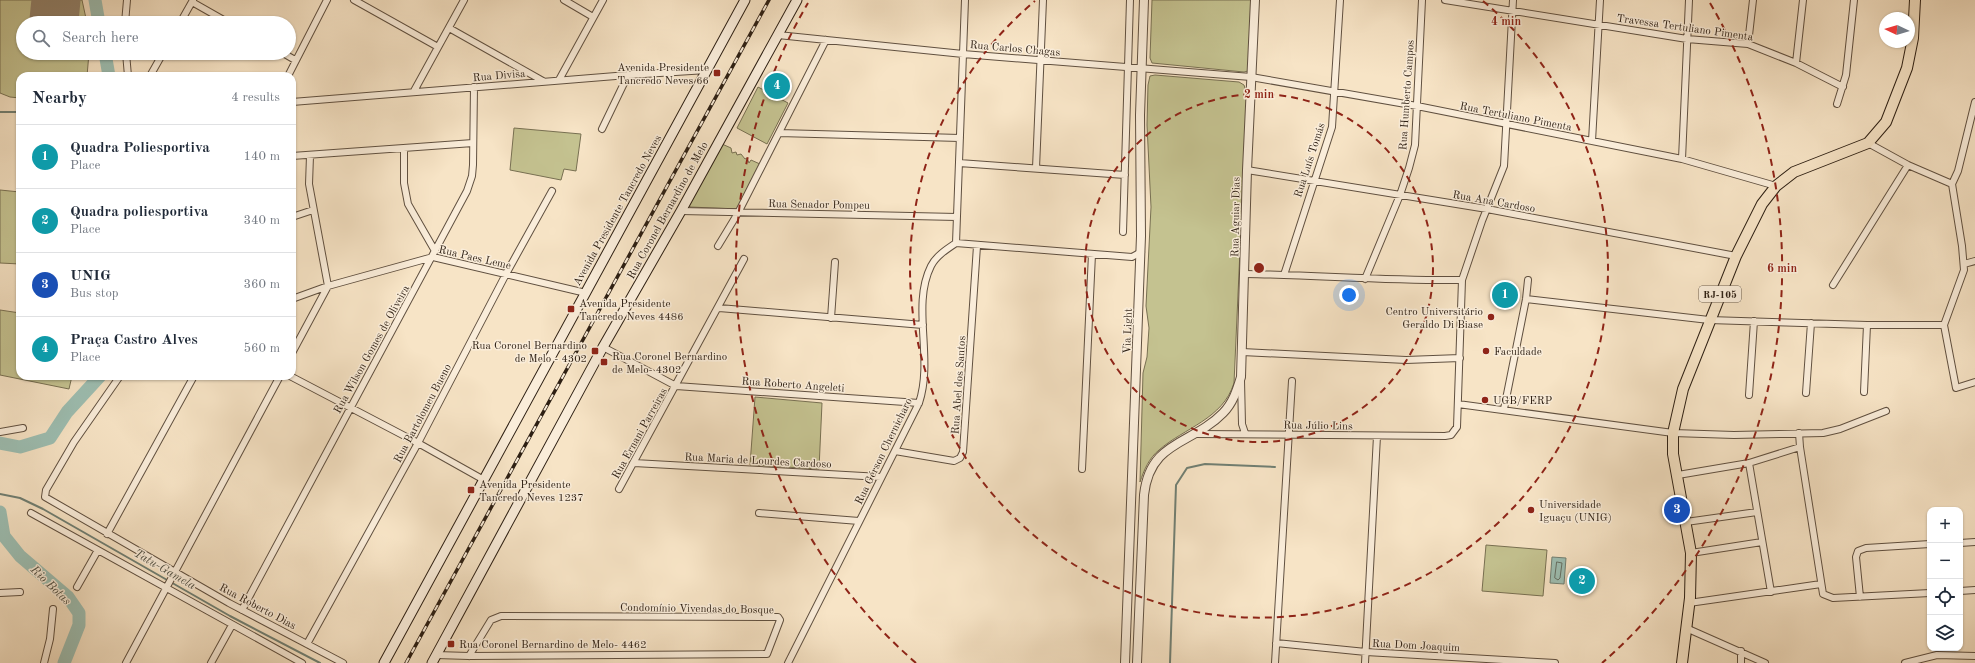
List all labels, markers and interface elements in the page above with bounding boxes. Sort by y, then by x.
north arrow [1879,12,1915,48]
street label: Travessa Tertuliano Pimenta [1616,13,1754,44]
search box [16,16,296,60]
text: 4 min [1491,16,1521,28]
icon: search [30,27,52,49]
text: Search here [62,31,139,46]
street label: Rua Humberto Campos [1398,39,1417,151]
street label: Rua Carlos Chagas [969,40,1061,59]
place label: Avenida Presidente Tancredo Neves 66 [617,63,709,87]
marker: Avenida Presidente Tancredo Neves 66 [712,68,722,78]
street label: Rua Divisa [472,69,526,84]
pin: 4 [764,71,790,101]
text: 2 min [1244,89,1274,101]
text: Nearby [32,90,87,107]
text: 4 results [231,91,280,104]
street label: Rua Tertuliano Pimenta [1459,101,1573,134]
street label: Rua Luís Tomás [1293,122,1328,199]
street label: Avenida Presidente Tancredo Neves [572,133,665,288]
street label: Rua Coronel Bernardino de Melo [626,140,711,281]
text: Quadra Poliesportiva [70,141,210,156]
text: 1 [41,150,49,163]
text: 140 m [243,150,280,163]
text: Place [70,159,100,172]
street label: Rua Aguiar Dias [1230,177,1243,257]
street label: Rua Ana Cardoso [1451,190,1536,215]
street label: Rua Senador Pompeu [768,199,870,212]
text: Quadra poliesportiva [70,205,208,220]
text: 2 [41,214,49,227]
text: 340 m [243,214,280,227]
text: Place [70,223,100,236]
street label: Rua Paes Leme [437,245,512,272]
centre of rings [1252,261,1266,275]
text: 6 min [1767,263,1797,275]
text: UNIG [70,269,111,284]
text: 3 [41,278,49,291]
text: 360 m [243,278,280,291]
pin: 1 [1492,280,1518,310]
street label: Rua Wilson Gomes de Oliveira [332,283,412,416]
your location [1339,285,1359,305]
road number: RJ-105 [1699,286,1741,302]
text: Bus stop [70,287,119,300]
place label: Avenida Presidente Tancredo Neves 4486 [579,299,684,323]
marker: Avenida Presidente Tancredo Neves 4486 [566,304,576,314]
place label: Centro Universitário Geraldo Di Biase [1385,307,1483,331]
street label: Via Light [1122,308,1135,354]
marker: Centro Universitário Geraldo Di Biase [1486,312,1496,322]
text: Praça Castro Alves [70,333,198,348]
street label: Rua Abel dos Santos [951,335,968,435]
place label: Rua Coronel Bernardino de Melo - 4302 [472,341,587,365]
text: 4 [41,342,49,355]
text: 560 m [243,342,280,355]
marker: Rua Coronel Bernardino de Melo - 4302 [590,346,600,356]
marker: Faculdade [1481,346,1491,356]
place label: Faculdade [1494,347,1542,358]
text: Place [70,351,100,364]
place label: Rua Coronel Bernardino de Melo- 4302 [612,352,727,376]
marker: Rua Coronel Bernardino de Melo- 4302 [599,357,609,367]
street label: Rua Bartolomeu Bueno [393,362,454,465]
street label: Rua Roberto Angeleti [741,376,845,395]
street label: Rua Ernani Parreiras [611,386,670,481]
marker: UGB/FERP [1480,395,1490,405]
place label: UGB/FERP [1493,396,1552,407]
street label: Rua Gérson Chernicharo [854,397,915,507]
street label: Rua Júlio Lins [1283,420,1353,433]
street label: Rua Maria de Lourdes Cardoso [684,452,832,471]
place label: Avenida Presidente Tancredo Neves 1237 [479,480,584,504]
marker: Avenida Presidente Tancredo Neves 1237 [466,485,476,495]
pin: 3 [1664,495,1690,525]
place label: Universidade Iguaçu (UNIG) [1539,500,1612,524]
marker: Universidade Iguaçu (UNIG) [1526,505,1536,515]
map controls [1927,507,1963,651]
button: + [1927,507,1963,543]
button: − [1927,543,1963,579]
water label: Tatu-Gamela [132,547,198,593]
water label: Rio Botas [27,563,73,608]
pin: 2 [1569,566,1595,596]
button: locate [1927,579,1963,615]
street label: Rua Roberto Dias [217,583,298,632]
street label: Condomínio Vivendas do Bosque [620,603,774,616]
button: layers [1927,615,1963,651]
marker: Rua Coronel Bernardino de Melo- 4462 [446,639,456,649]
street label: Rua Dom Joaquim [1372,639,1460,654]
place label: Rua Coronel Bernardino de Melo- 4462 [459,640,647,651]

